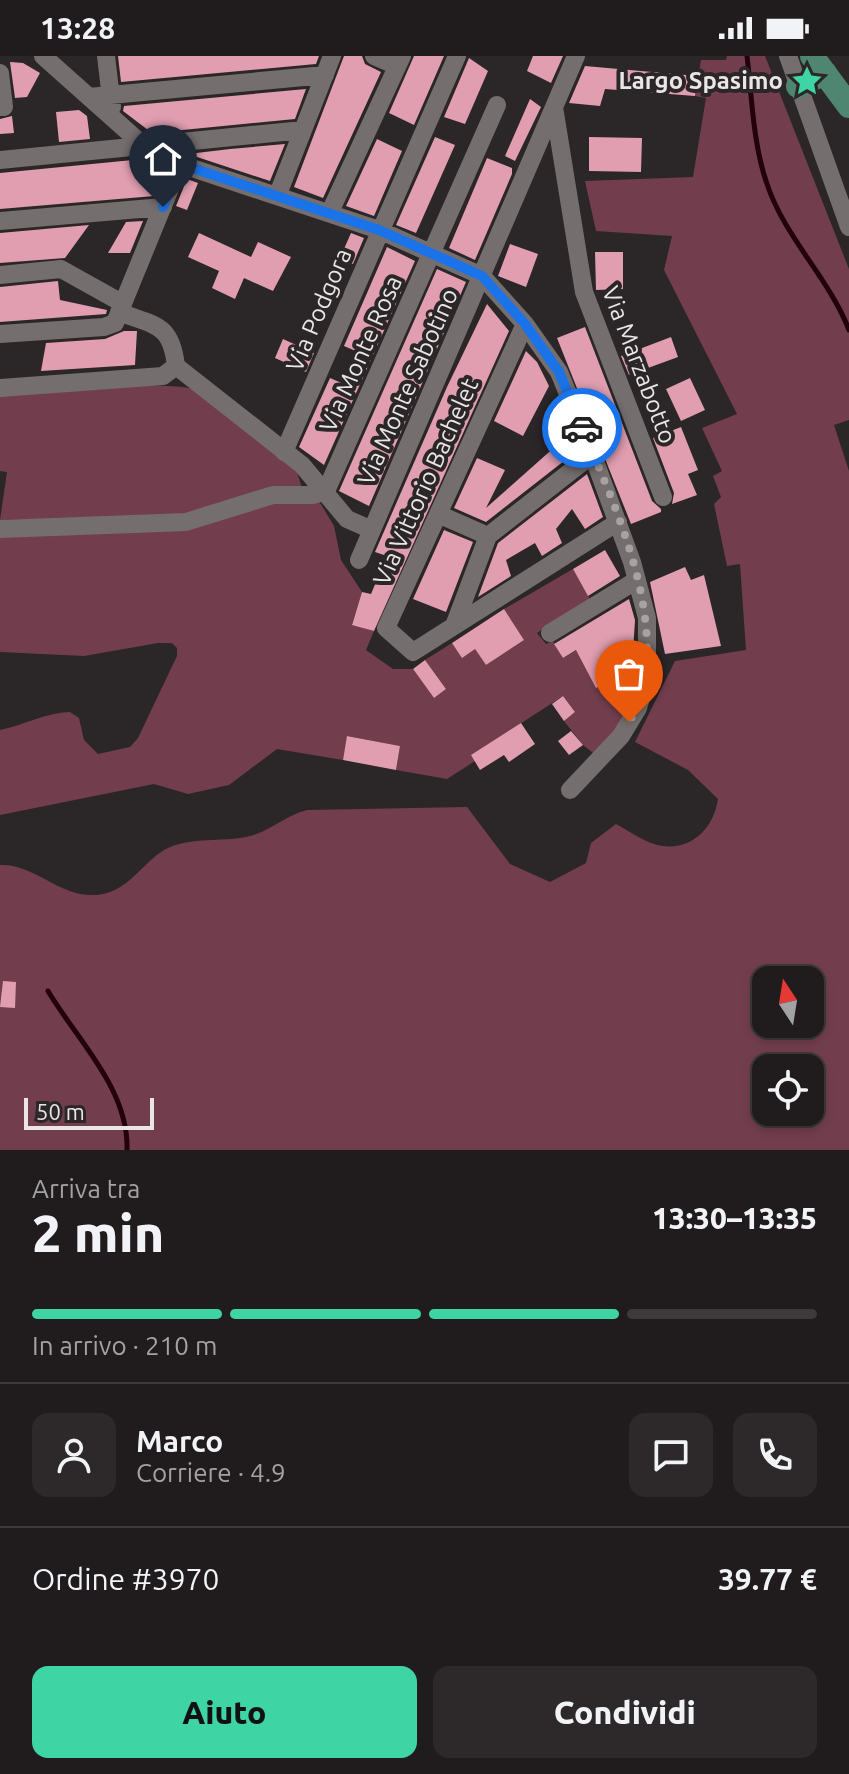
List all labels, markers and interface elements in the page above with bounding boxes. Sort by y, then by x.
text: 13:28 [40,11,115,45]
place icon: Largo Spasimo [790,64,824,98]
place label: Largo Spasimo [618,67,783,94]
pin [129,125,197,207]
icon: home [141,137,185,181]
street label: Via Podgora [281,244,357,375]
street label: Via Monte Rosa [314,272,407,436]
street label: Via Marzabotto [597,282,682,447]
street label: Via Monte Sabotino [352,284,463,489]
street label: Via Vittorio Bachelet [368,374,484,589]
courier [542,388,622,468]
icon: car [560,406,604,450]
pin [595,640,663,722]
icon: bag [607,652,651,696]
north arrow [752,966,824,1038]
map controls [752,966,824,1126]
button: locate [752,1054,824,1126]
scale bar [24,1094,154,1130]
text: 50 m [36,1099,85,1124]
text: Arriva tra [32,1174,140,1203]
text: 13:30–13:35 [652,1201,817,1235]
text: 2 min [32,1204,164,1262]
text: In arrivo · 210 m [32,1331,217,1360]
button: person [32,1413,116,1497]
button: chat [629,1413,713,1497]
button: phone [733,1413,817,1497]
text: Marco [136,1424,223,1458]
text: Corriere · 4.9 [136,1458,286,1487]
text: Ordine #3970 [32,1562,219,1596]
text: 39.77 € [718,1562,817,1596]
button: Aiuto [32,1666,417,1758]
button: Condividi [433,1666,817,1758]

